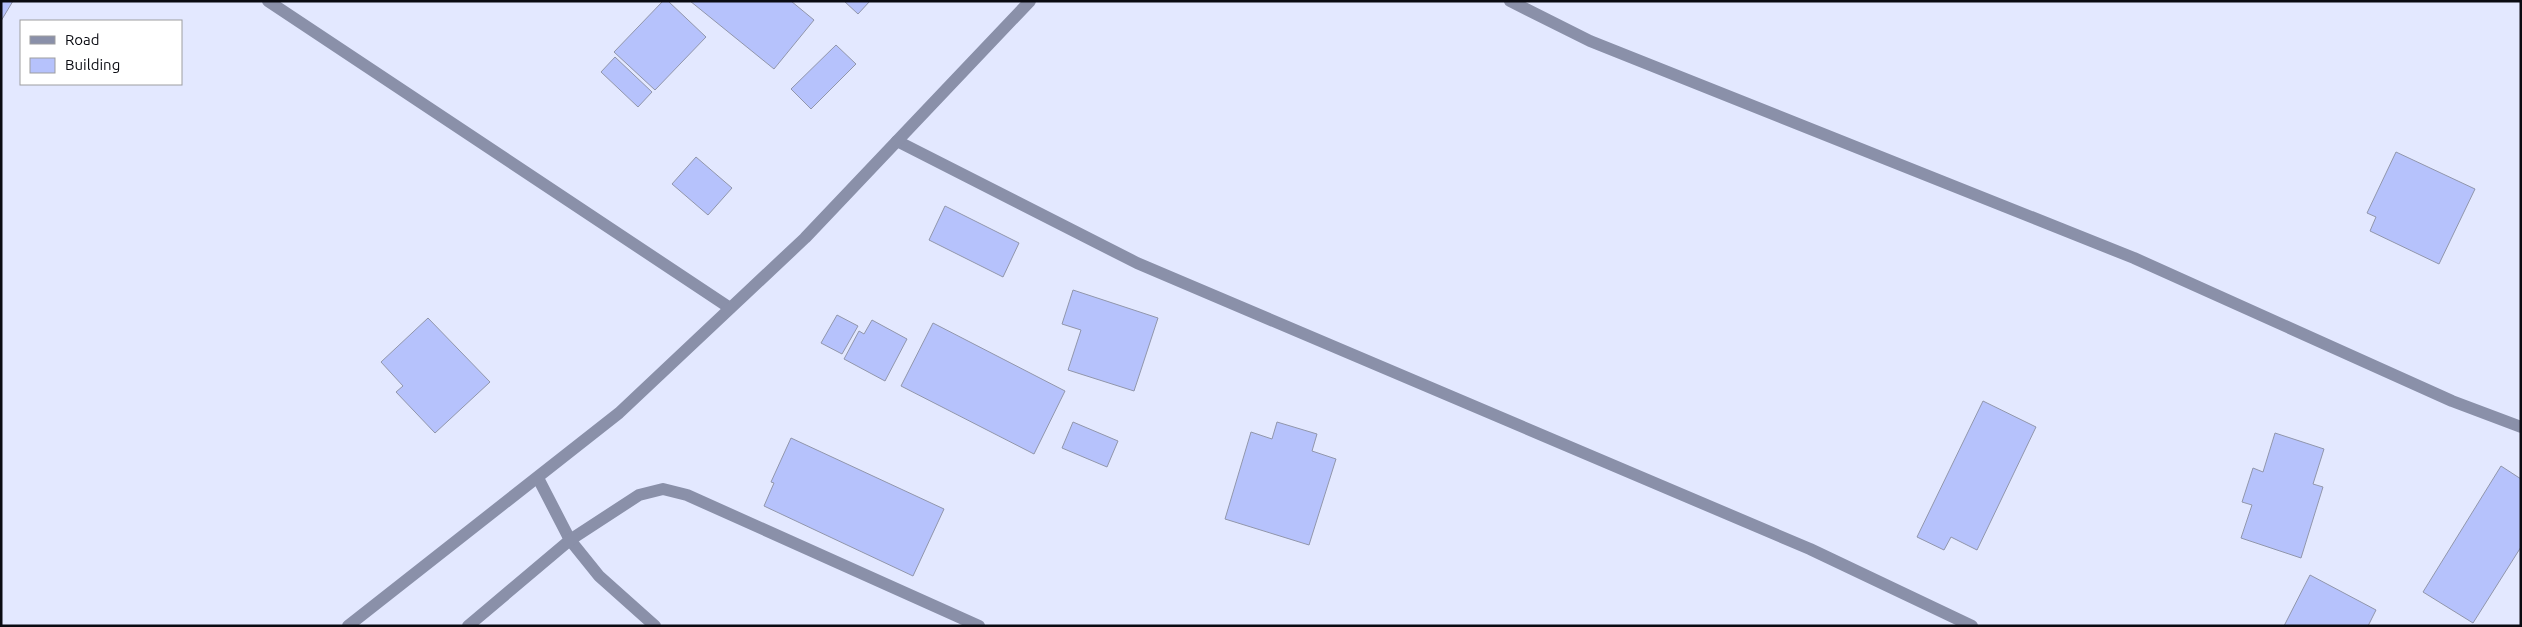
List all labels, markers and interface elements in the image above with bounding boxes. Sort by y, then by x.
legend [20,20,182,85]
text: Road [65,31,100,48]
text: Building [65,56,120,73]

